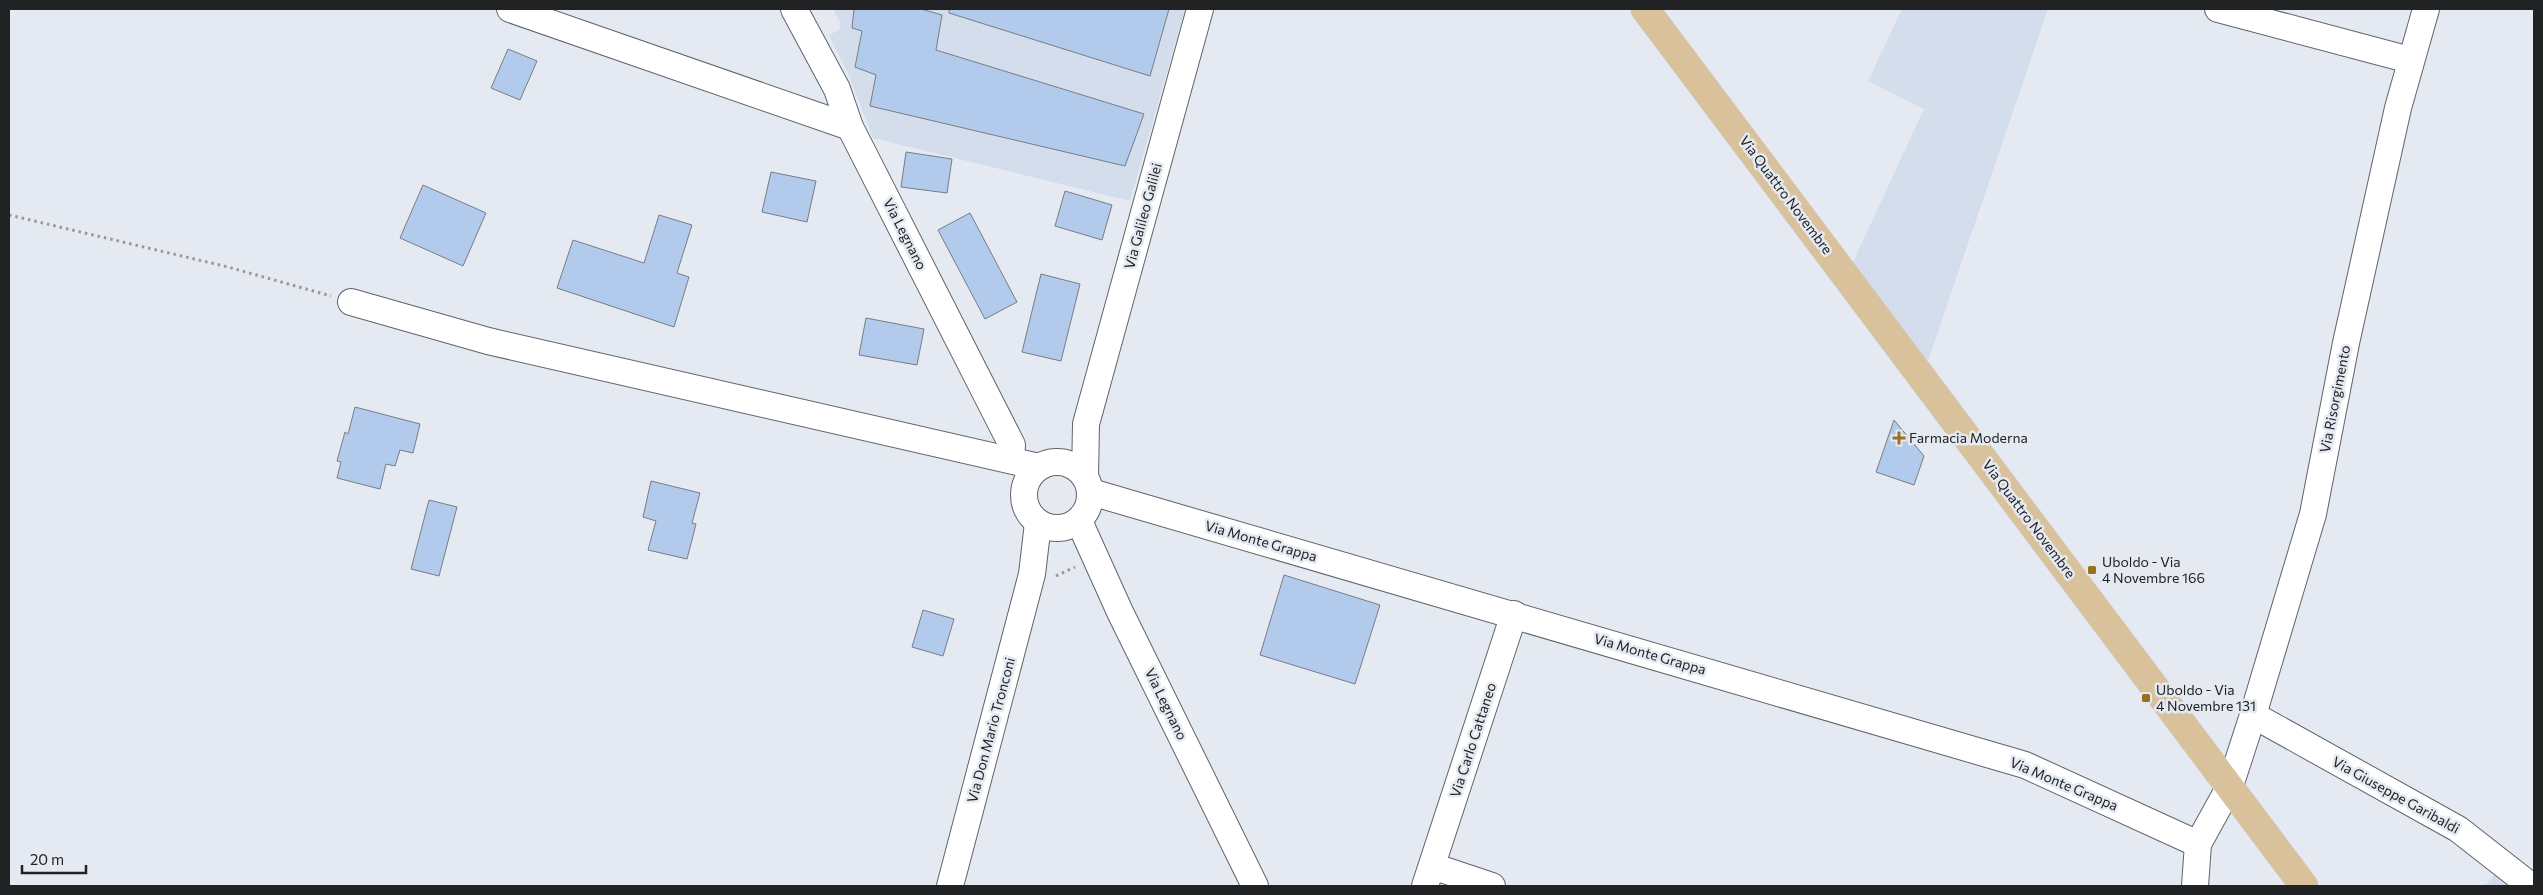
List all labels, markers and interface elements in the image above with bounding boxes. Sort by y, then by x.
street label: Via Quattro Novembre [1736,132,1836,257]
street label: Via Galileo Galilei [1120,161,1165,271]
street label: Via Legnano [880,195,931,272]
street label: Via Risorgimento [2316,344,2353,454]
place label: Farmacia Moderna [1909,429,2028,446]
marker: Farmacia Moderna [1893,432,1905,444]
street label: Via Quattro Novembre [1979,456,2079,581]
street label: Via Monte Grappa [1203,516,1319,565]
place label: Uboldo - Via 4 Novembre 166 [2102,553,2205,586]
marker: Uboldo - Via 4 Novembre 166 [2086,564,2098,576]
street label: Via Monte Grappa [1592,629,1708,678]
street label: Via Don Mario Tronconi [963,655,1018,804]
street label: Via Legnano [1142,665,1191,743]
street label: Via Carlo Cattaneo [1446,680,1499,799]
place label: Uboldo - Via 4 Novembre 131 [2156,681,2256,714]
marker: Uboldo - Via 4 Novembre 131 [2140,692,2152,704]
street label: Via Giuseppe Garibaldi [2330,752,2463,837]
street label: Via Monte Grappa [2008,753,2121,814]
scale bar [22,842,86,874]
text: 20 m [30,850,64,868]

